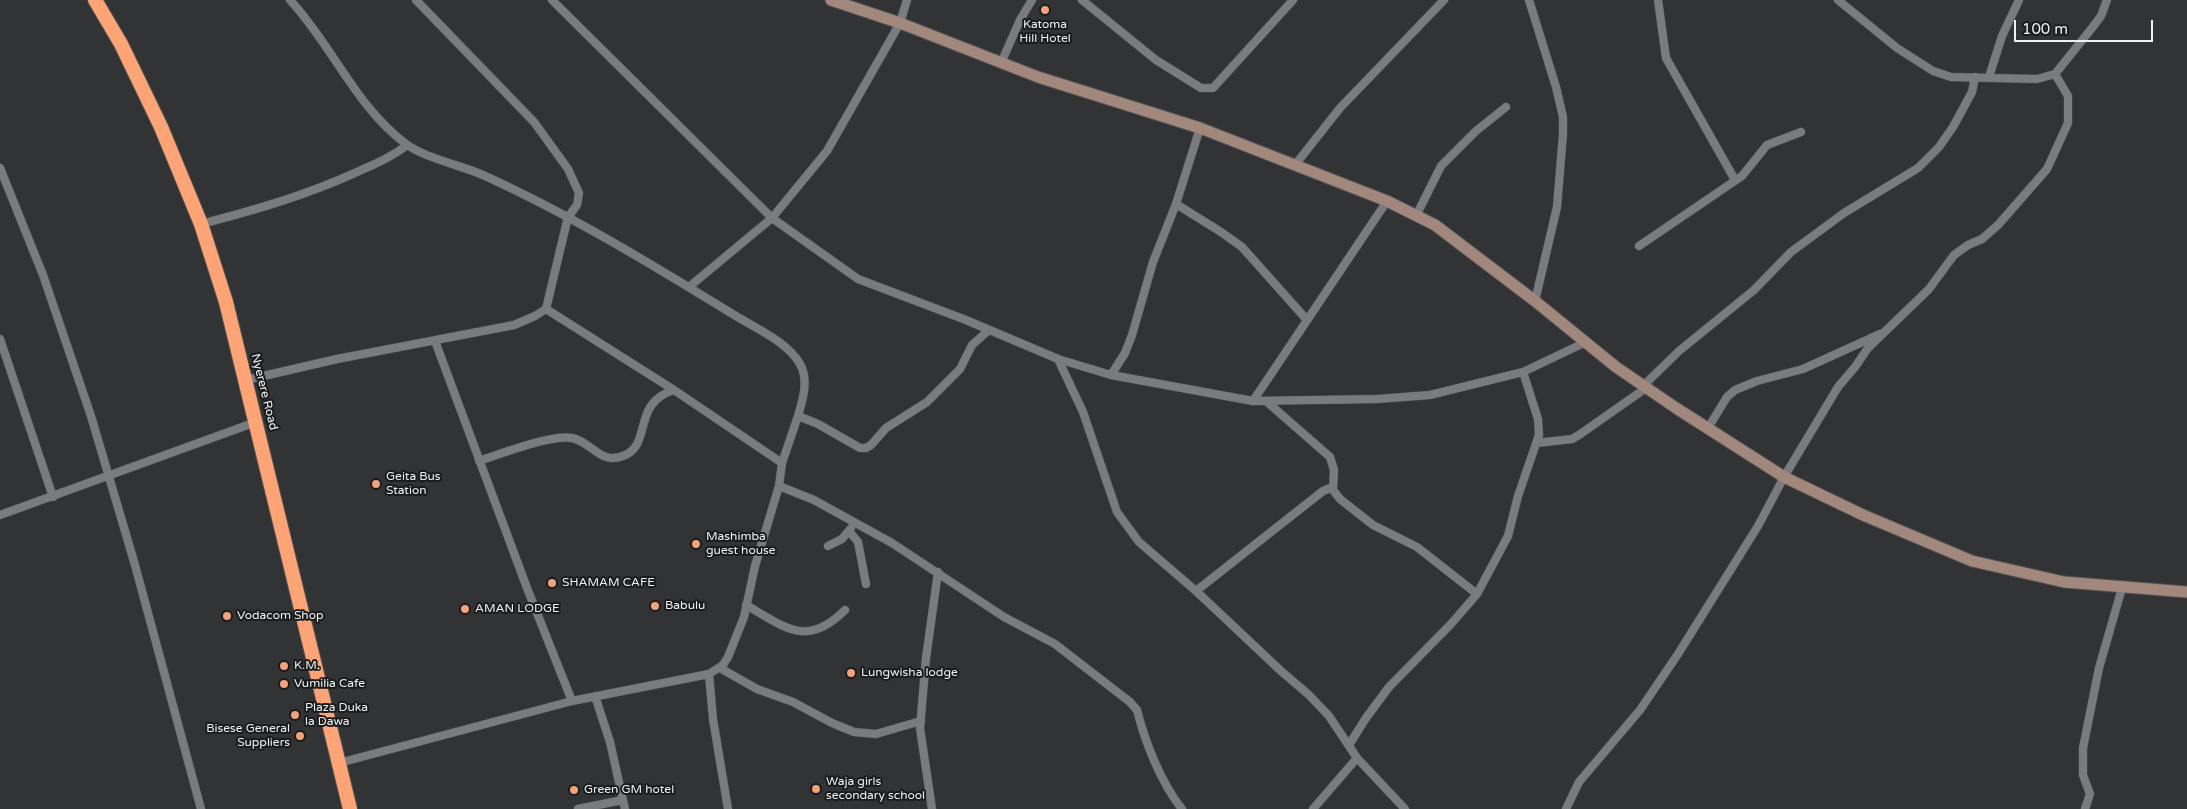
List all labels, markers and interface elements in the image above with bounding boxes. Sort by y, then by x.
marker: Katoma Hill Hotel [1039,4,1051,16]
scale bar [2017,10,2156,42]
place label: Katoma Hill Hotel [1019,18,1071,46]
text: 100 m [2022,20,2068,38]
street label: Nyerere Road [248,352,280,432]
place label: Geita Bus Station [386,470,441,498]
marker: Geita Bus Station [370,478,382,490]
place label: Mashimba guest house [706,530,776,558]
marker: Mashimba guest house [690,538,702,550]
place label: SHAMAM CAFE [562,576,655,590]
marker: SHAMAM CAFE [546,577,558,589]
place label: Babulu [665,599,705,613]
marker: Babulu [649,600,661,612]
place label: AMAN LODGE [475,602,560,616]
marker: AMAN LODGE [459,603,471,615]
place label: Vodacom Shop [237,609,324,623]
marker: Vodacom Shop [221,610,233,622]
place label: K.M. [294,659,320,673]
marker: K.M. [278,660,290,672]
place label: Lungwisha lodge [861,666,958,680]
marker: Lungwisha lodge [845,667,857,679]
place label: Vumilia Cafe [294,677,365,691]
marker: Vumilia Cafe [278,678,290,690]
place label: Plaza Duka la Dawa [305,701,368,729]
marker: Plaza Duka la Dawa [289,709,301,721]
place label: Bisese General Suppliers [206,722,290,750]
marker: Bisese General Suppliers [294,730,306,742]
place label: Waja girls secondary school [826,775,925,803]
place label: Green GM hotel [584,783,674,797]
marker: Waja girls secondary school [810,783,822,795]
marker: Green GM hotel [568,784,580,796]

